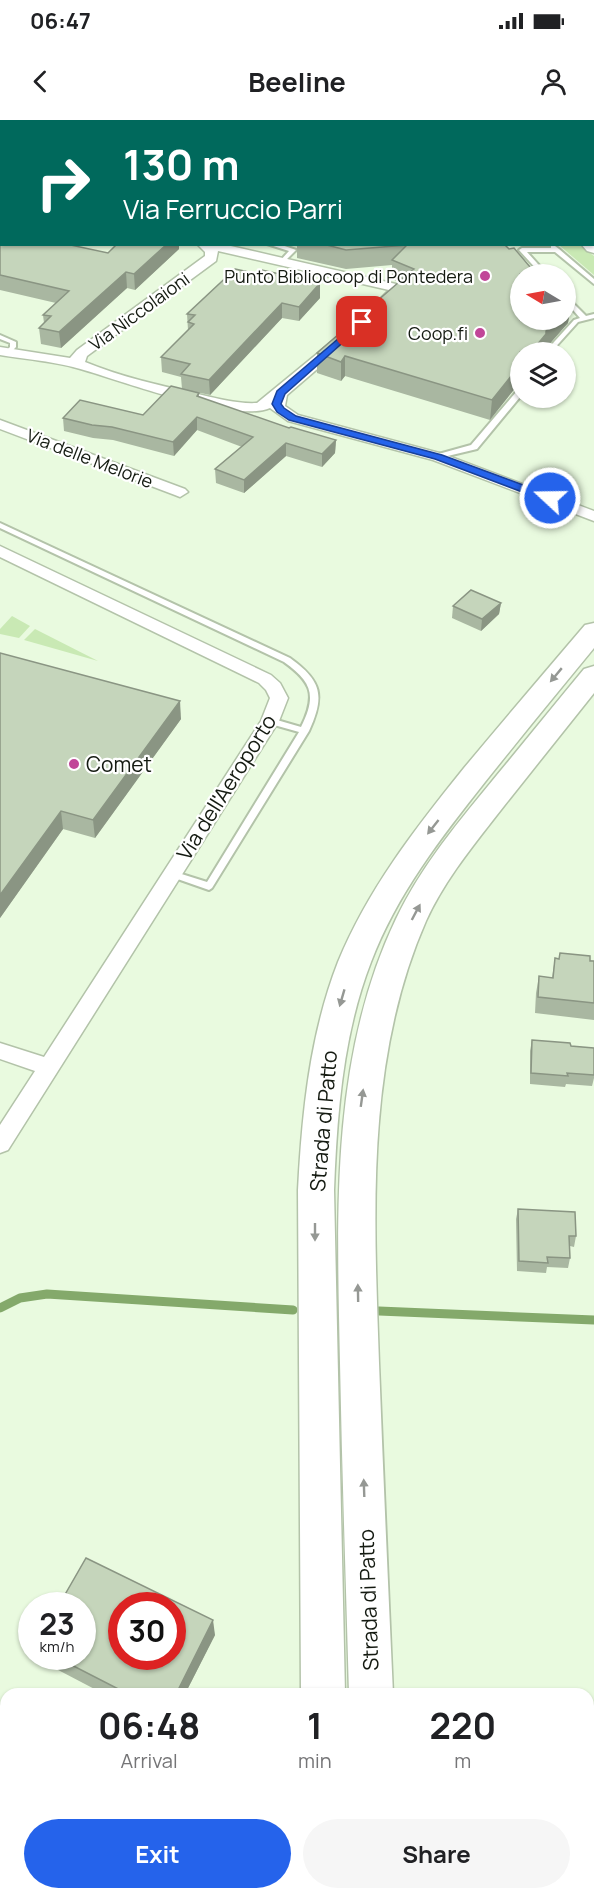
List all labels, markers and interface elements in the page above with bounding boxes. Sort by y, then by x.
text: 06:47 [30,6,91,36]
text: Beeline [248,63,346,100]
icon: back [24,65,57,98]
icon: person [537,65,570,98]
text: 130 m [123,135,240,193]
icon: right [24,144,102,222]
text: Via Ferruccio Parri [123,190,343,227]
place label: Punto Bibliocoop di Pontedera [224,264,473,288]
north arrow [510,264,576,330]
map controls [510,264,576,408]
street label: Via Niccolaioni [84,266,194,356]
marker: Punto Bibliocoop di Pontedera [478,269,492,283]
pin [336,296,387,347]
icon: arrive [345,305,378,338]
place label: Coop.fi [408,321,468,345]
marker: Coop.fi [473,326,487,340]
button: layers [510,342,576,408]
street label: Via delle Melorie [23,423,157,493]
position arrow [518,466,582,530]
one-way arrow [550,668,563,683]
street label: Via dell'Aeroporto [170,709,282,865]
place label: Comet [86,750,152,778]
marker: Comet [67,757,81,771]
one-way arrow [428,819,440,834]
one-way arrow [410,903,420,921]
one-way arrow [337,989,346,1007]
street label: Strada di Patto [303,1049,343,1193]
one-way arrow [358,1089,367,1108]
one-way arrow [310,1223,320,1242]
one-way arrow [353,1284,363,1303]
one-way arrow [359,1479,368,1498]
street label: Strada di Patto [352,1529,384,1671]
speed limit sign: 30 [108,1592,186,1670]
text: 23 [39,1603,75,1644]
text: km/h [40,1636,74,1657]
text: 06:48 [98,1701,200,1750]
text: 1 [307,1701,323,1750]
text: 220 [430,1701,496,1750]
text: Arrival [121,1747,178,1774]
text: min [298,1747,332,1774]
text: m [454,1747,471,1774]
button: Exit [24,1819,291,1888]
button: Share [303,1819,570,1888]

